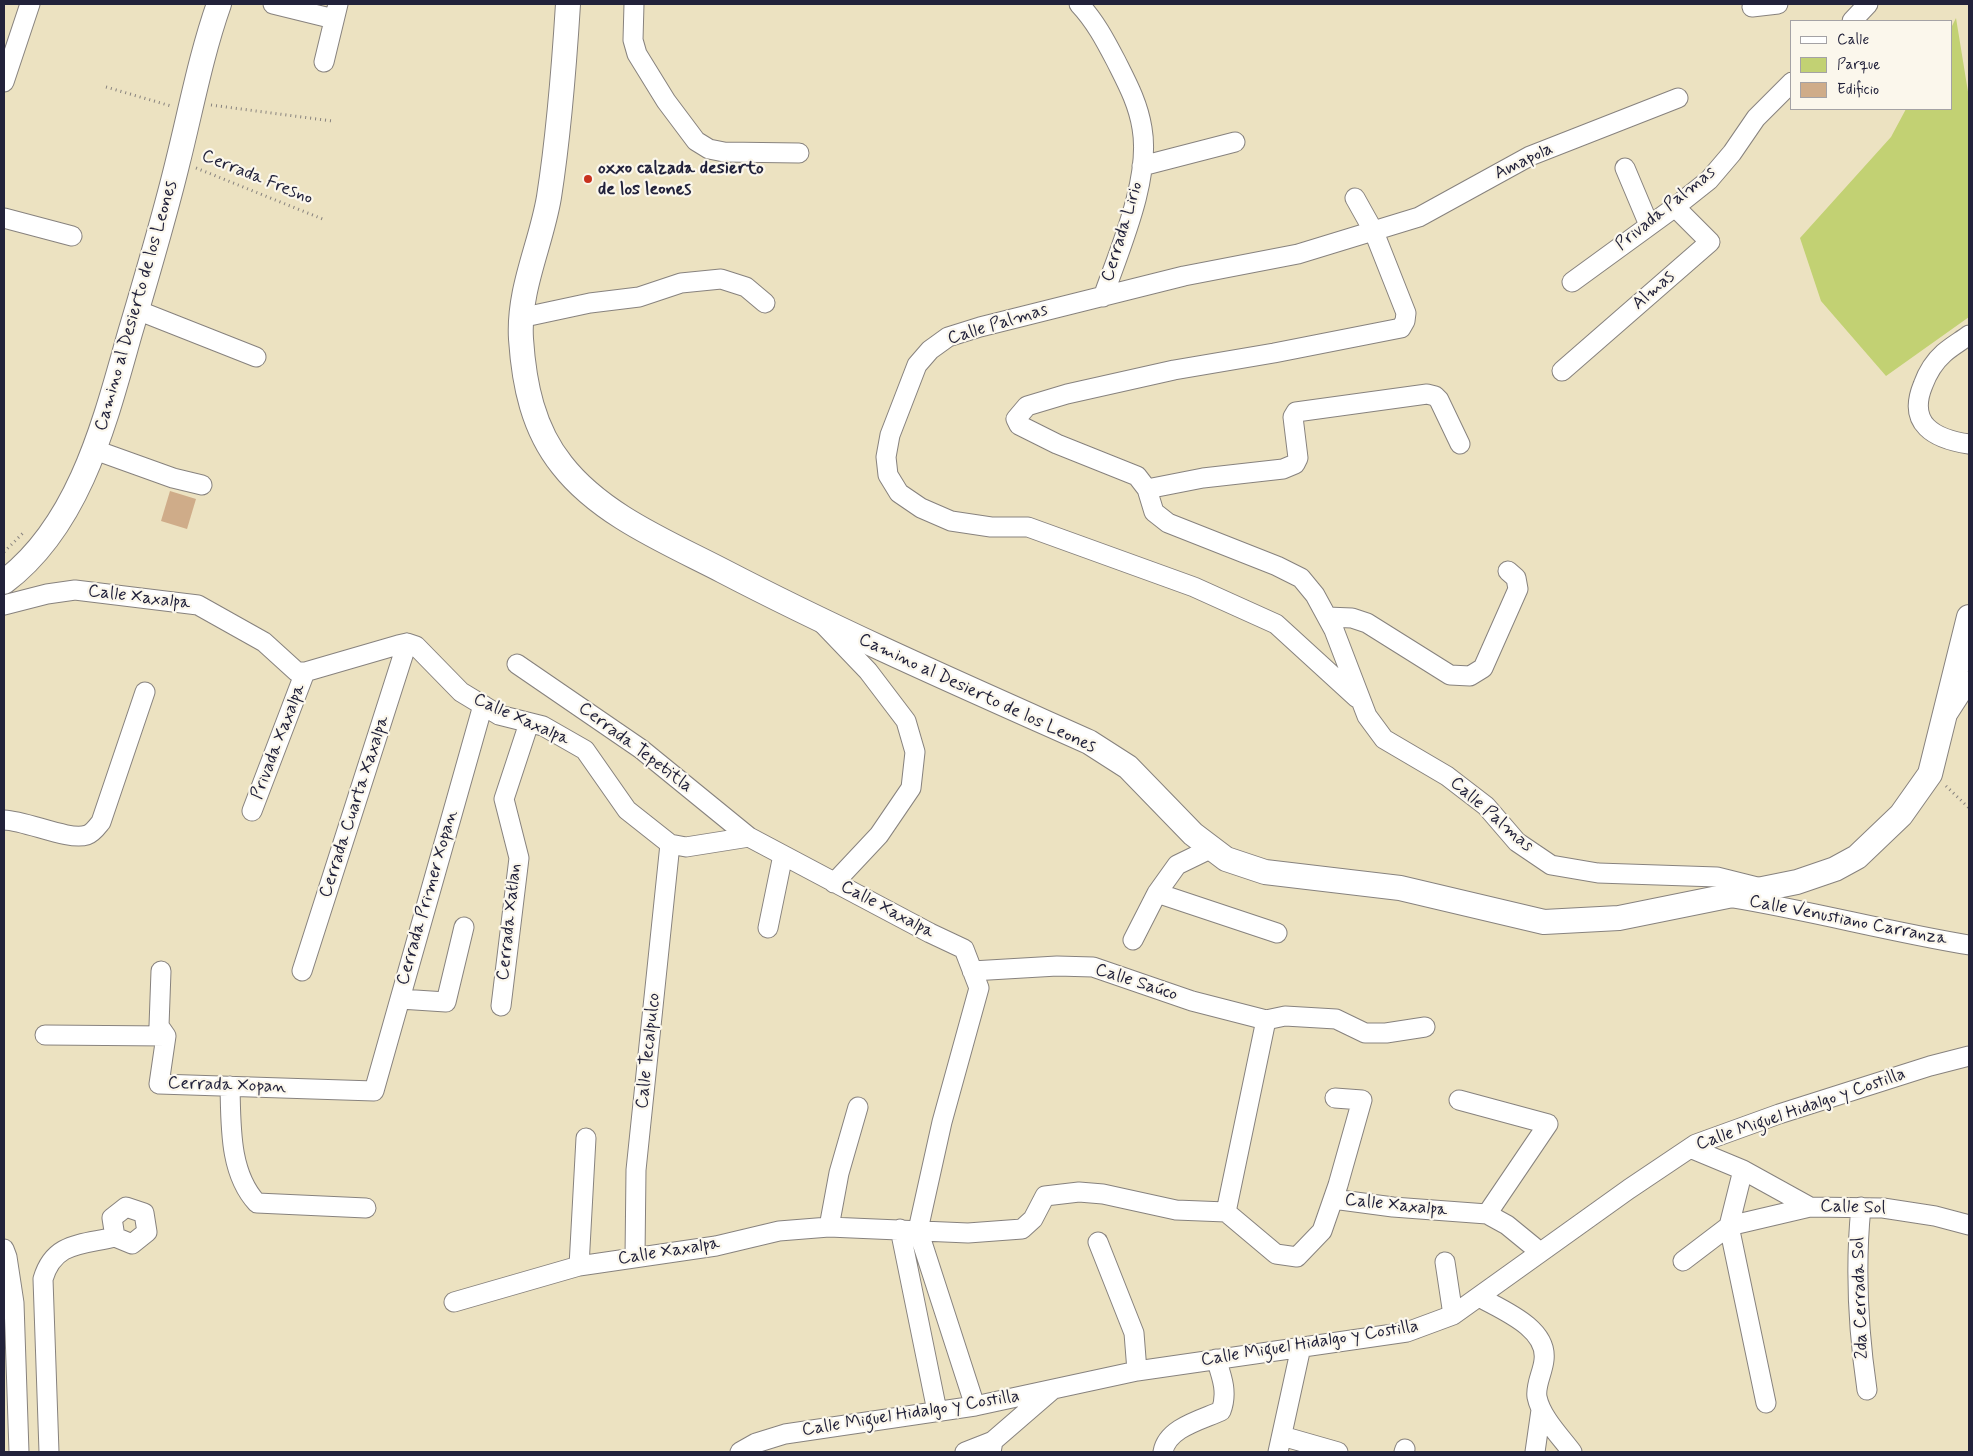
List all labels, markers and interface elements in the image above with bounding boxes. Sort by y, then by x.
legend [1790,20,1953,110]
text: Calle [1837,30,1869,50]
text: Parque [1837,55,1880,75]
text: Edificio [1837,80,1879,100]
street label: Amapola [1491,139,1557,185]
street label: Cerrada Fresno [198,146,316,210]
place label: oxxo calzada desierto de los leones [598,158,764,200]
street label: Privada Palmas [1612,162,1720,256]
marker: oxxo calzada desierto de los leones [582,173,594,185]
street label: Camino al Desierto de los Leones [91,178,183,434]
street label: Cerrada Lirio [1098,179,1148,285]
street label: Almas [1628,267,1680,315]
street label: Calle Palmas [945,300,1051,350]
street label: Calle Xaxalpa [87,581,191,615]
street label: Camino al Desierto de los Leones [855,629,1099,759]
street label: Privada Xaxalpa [247,681,311,803]
street label: Calle Xaxalpa [470,689,572,751]
street label: Cerrada Tepetitla [574,698,696,798]
street label: Cerrada Cuarta Xaxalpa [315,713,395,901]
street label: Calle Palmas [1445,773,1537,857]
street label: Cerrada Primer Xopan [393,808,463,988]
street label: Cerrada Xatlan [493,862,527,982]
street label: Calle Xaxalpa [836,876,938,944]
street label: Calle Venustiano Carranza [1747,891,1949,951]
street label: Calle Saúco [1092,960,1180,1006]
street label: Calle Tecalpulco [632,992,666,1110]
street label: Calle Miguel Hidalgo y Costilla [1693,1064,1909,1156]
street label: Cerrada Xopan [167,1073,287,1099]
street label: Calle Xaxalpa [1344,1190,1448,1222]
street label: Calle Sol [1820,1196,1886,1220]
street label: Calle Xaxalpa [616,1233,722,1271]
street label: 2da Cerrada Sol [1848,1237,1874,1359]
street label: Calle Miguel Hidalgo y Costilla [1200,1316,1420,1372]
street label: Calle Miguel Hidalgo y Costilla [801,1386,1021,1442]

